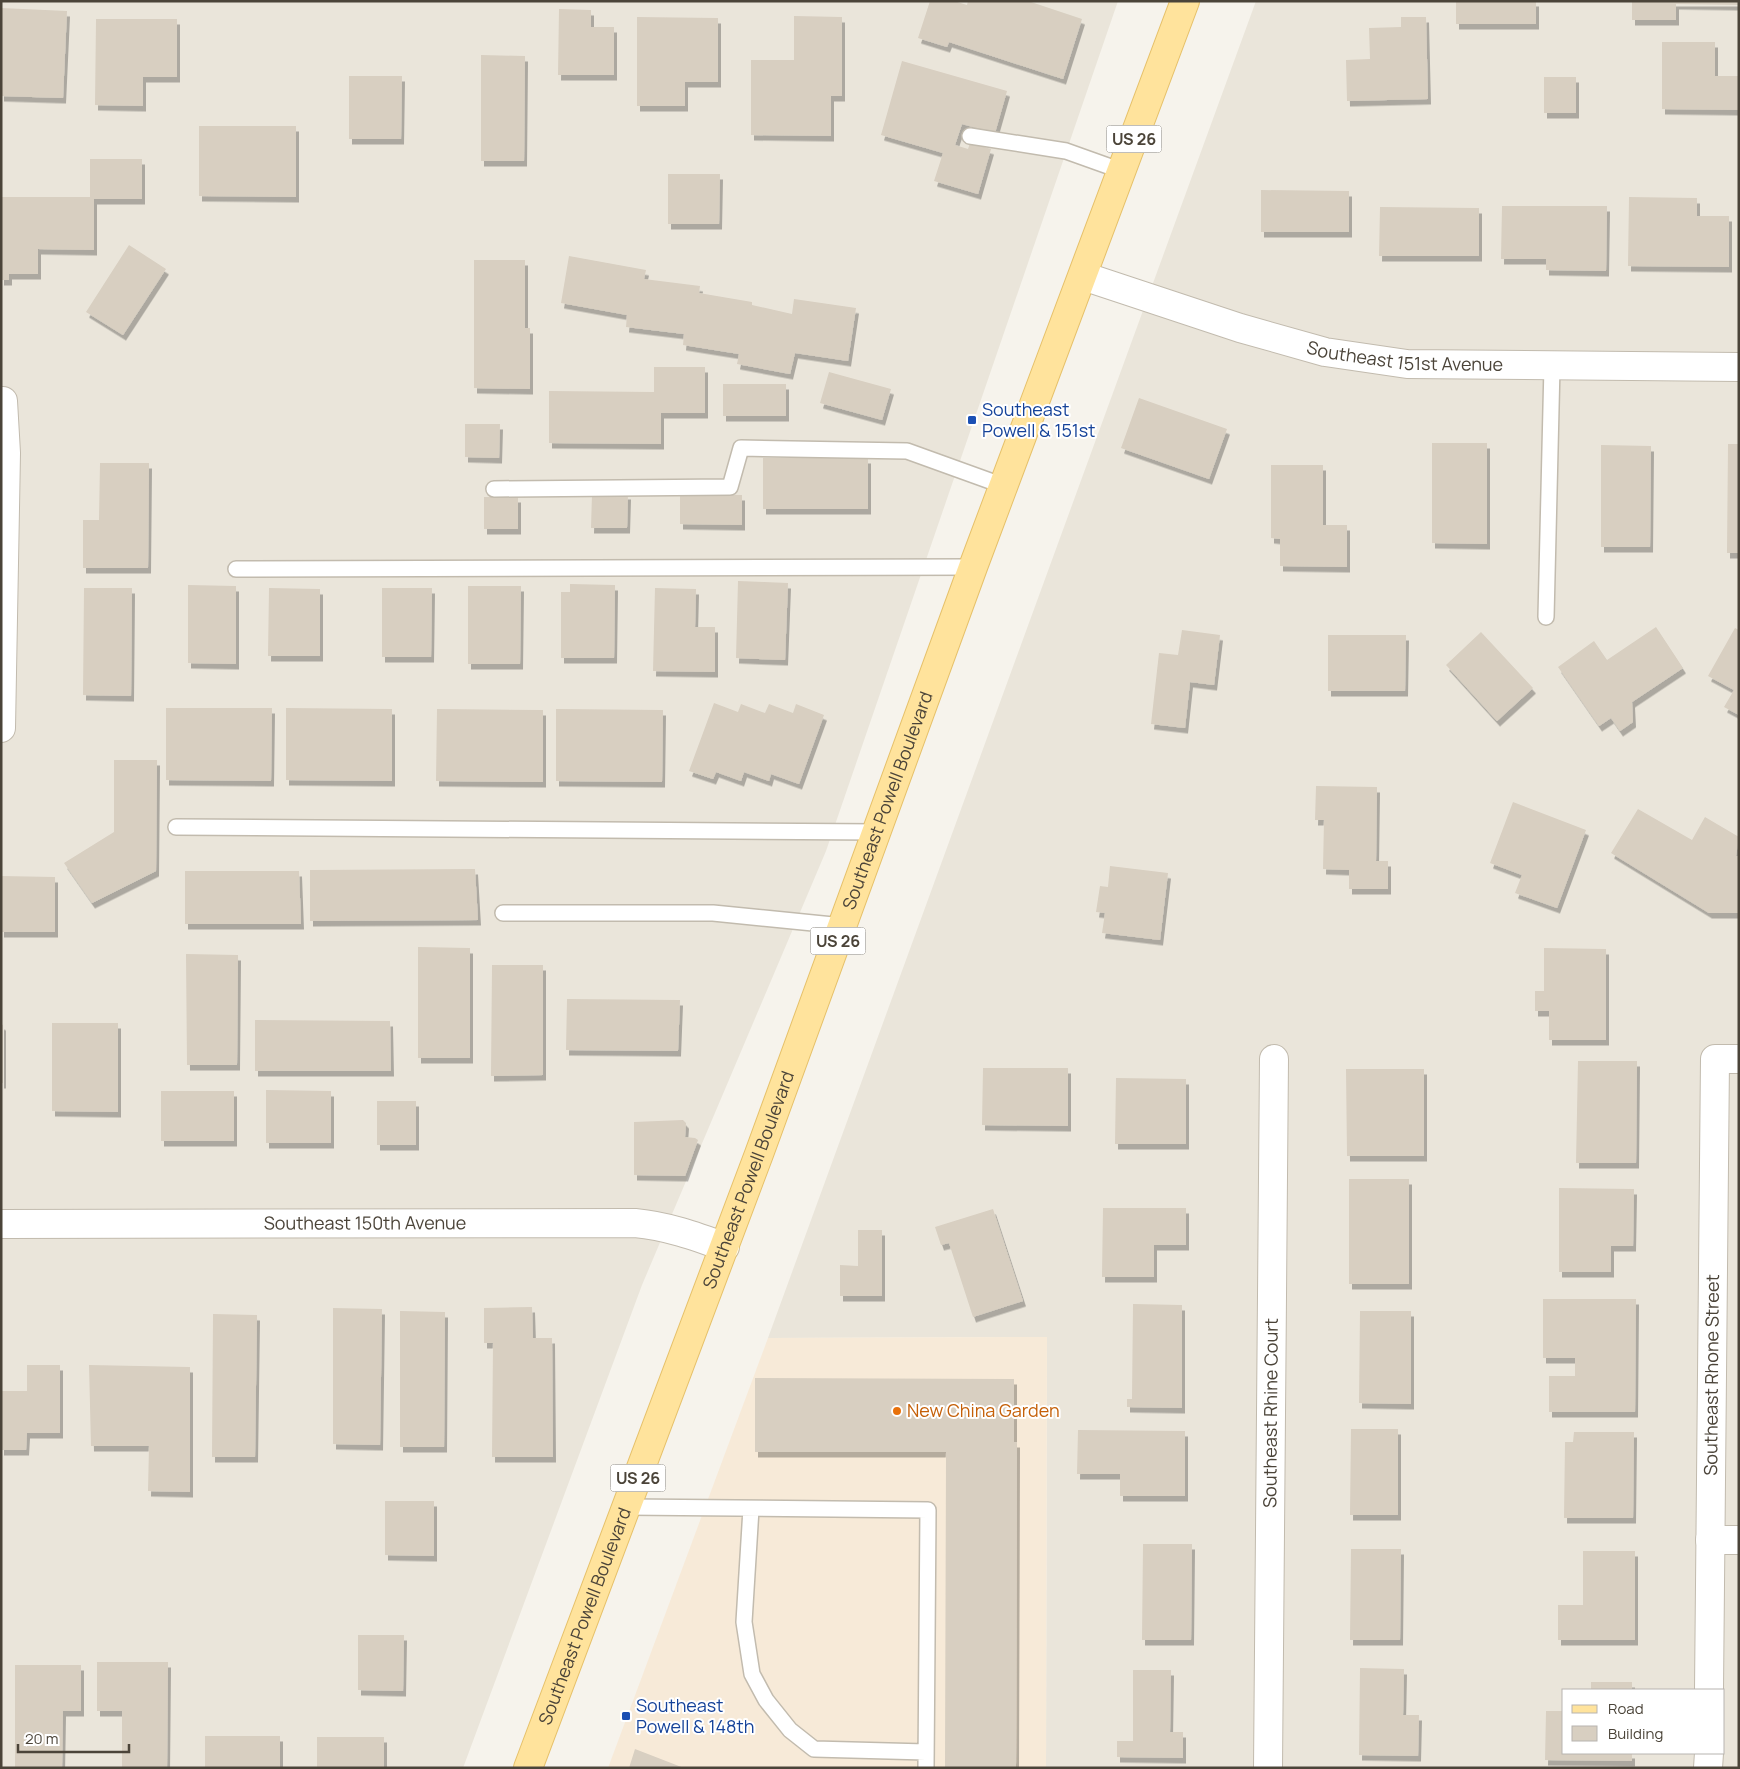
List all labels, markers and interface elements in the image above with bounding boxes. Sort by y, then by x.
road number: US 26 [1106,126,1162,152]
street label: Southeast 151st Avenue [1304,334,1503,376]
place label: Southeast Powell & 151st [982,397,1096,442]
marker: Southeast Powell & 151st [966,414,978,426]
street label: Southeast Powell Boulevard [836,688,938,913]
road number: US 26 [810,928,866,954]
street label: Southeast Powell Boulevard [696,1068,799,1292]
street label: Southeast 150th Avenue [264,1210,466,1235]
street label: Southeast Rhone Street [1698,1274,1724,1476]
street label: Southeast Rhine Court [1257,1318,1283,1508]
place label: New China Garden [907,1398,1060,1422]
marker: New China Garden [891,1405,903,1417]
road number: US 26 [610,1465,666,1492]
street label: Southeast Powell Boulevard [532,1504,636,1728]
legend [1562,1689,1725,1754]
place label: Southeast Powell & 148th [636,1693,754,1738]
text: Road [1608,1698,1644,1719]
marker: Southeast Powell & 148th [620,1710,632,1722]
scale bar [18,1722,129,1754]
text: Building [1608,1723,1663,1744]
text: 20 m [25,1728,58,1749]

